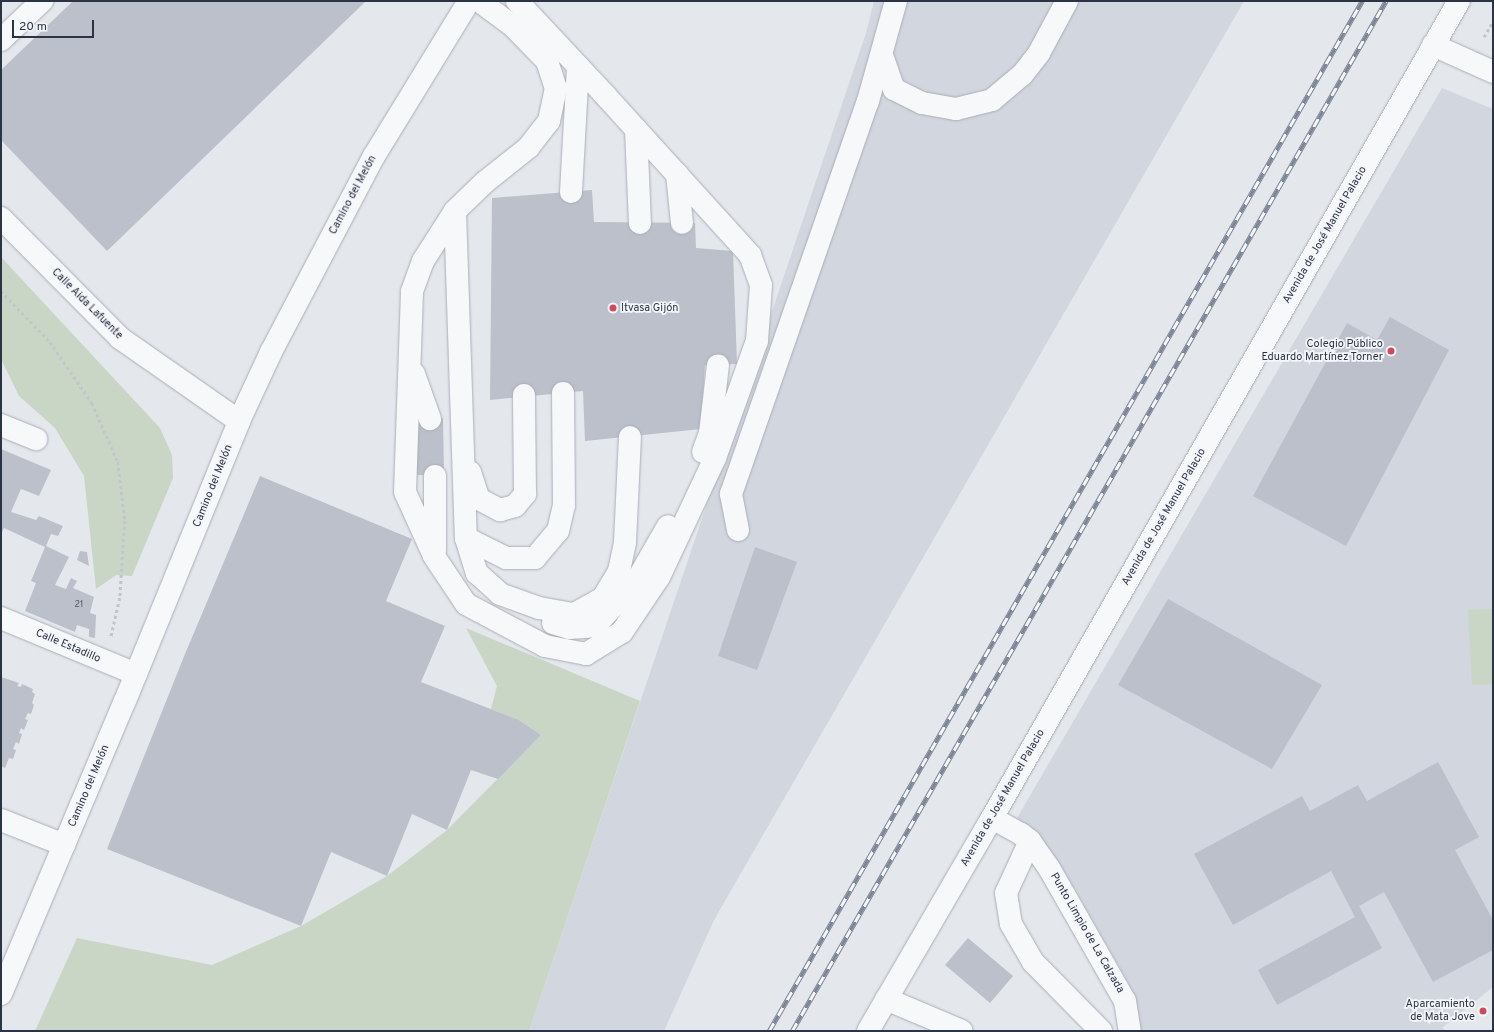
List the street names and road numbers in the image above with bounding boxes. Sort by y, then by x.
street label: Camino del Melón [327,153,379,237]
street label: Avenida de José Manuel Palacio [1280,164,1370,306]
street label: Calle Aida Lafuente [49,266,125,342]
street label: Camino del Melón [190,443,236,529]
street label: Avenida de José Manuel Palacio [1119,446,1209,588]
street label: Calle Estadillo [33,626,103,666]
street label: Avenida de José Manuel Palacio [958,727,1048,869]
street label: Camino del Melón [66,743,112,829]
street label: Punto Limpio de La Calzada [1047,871,1127,995]

